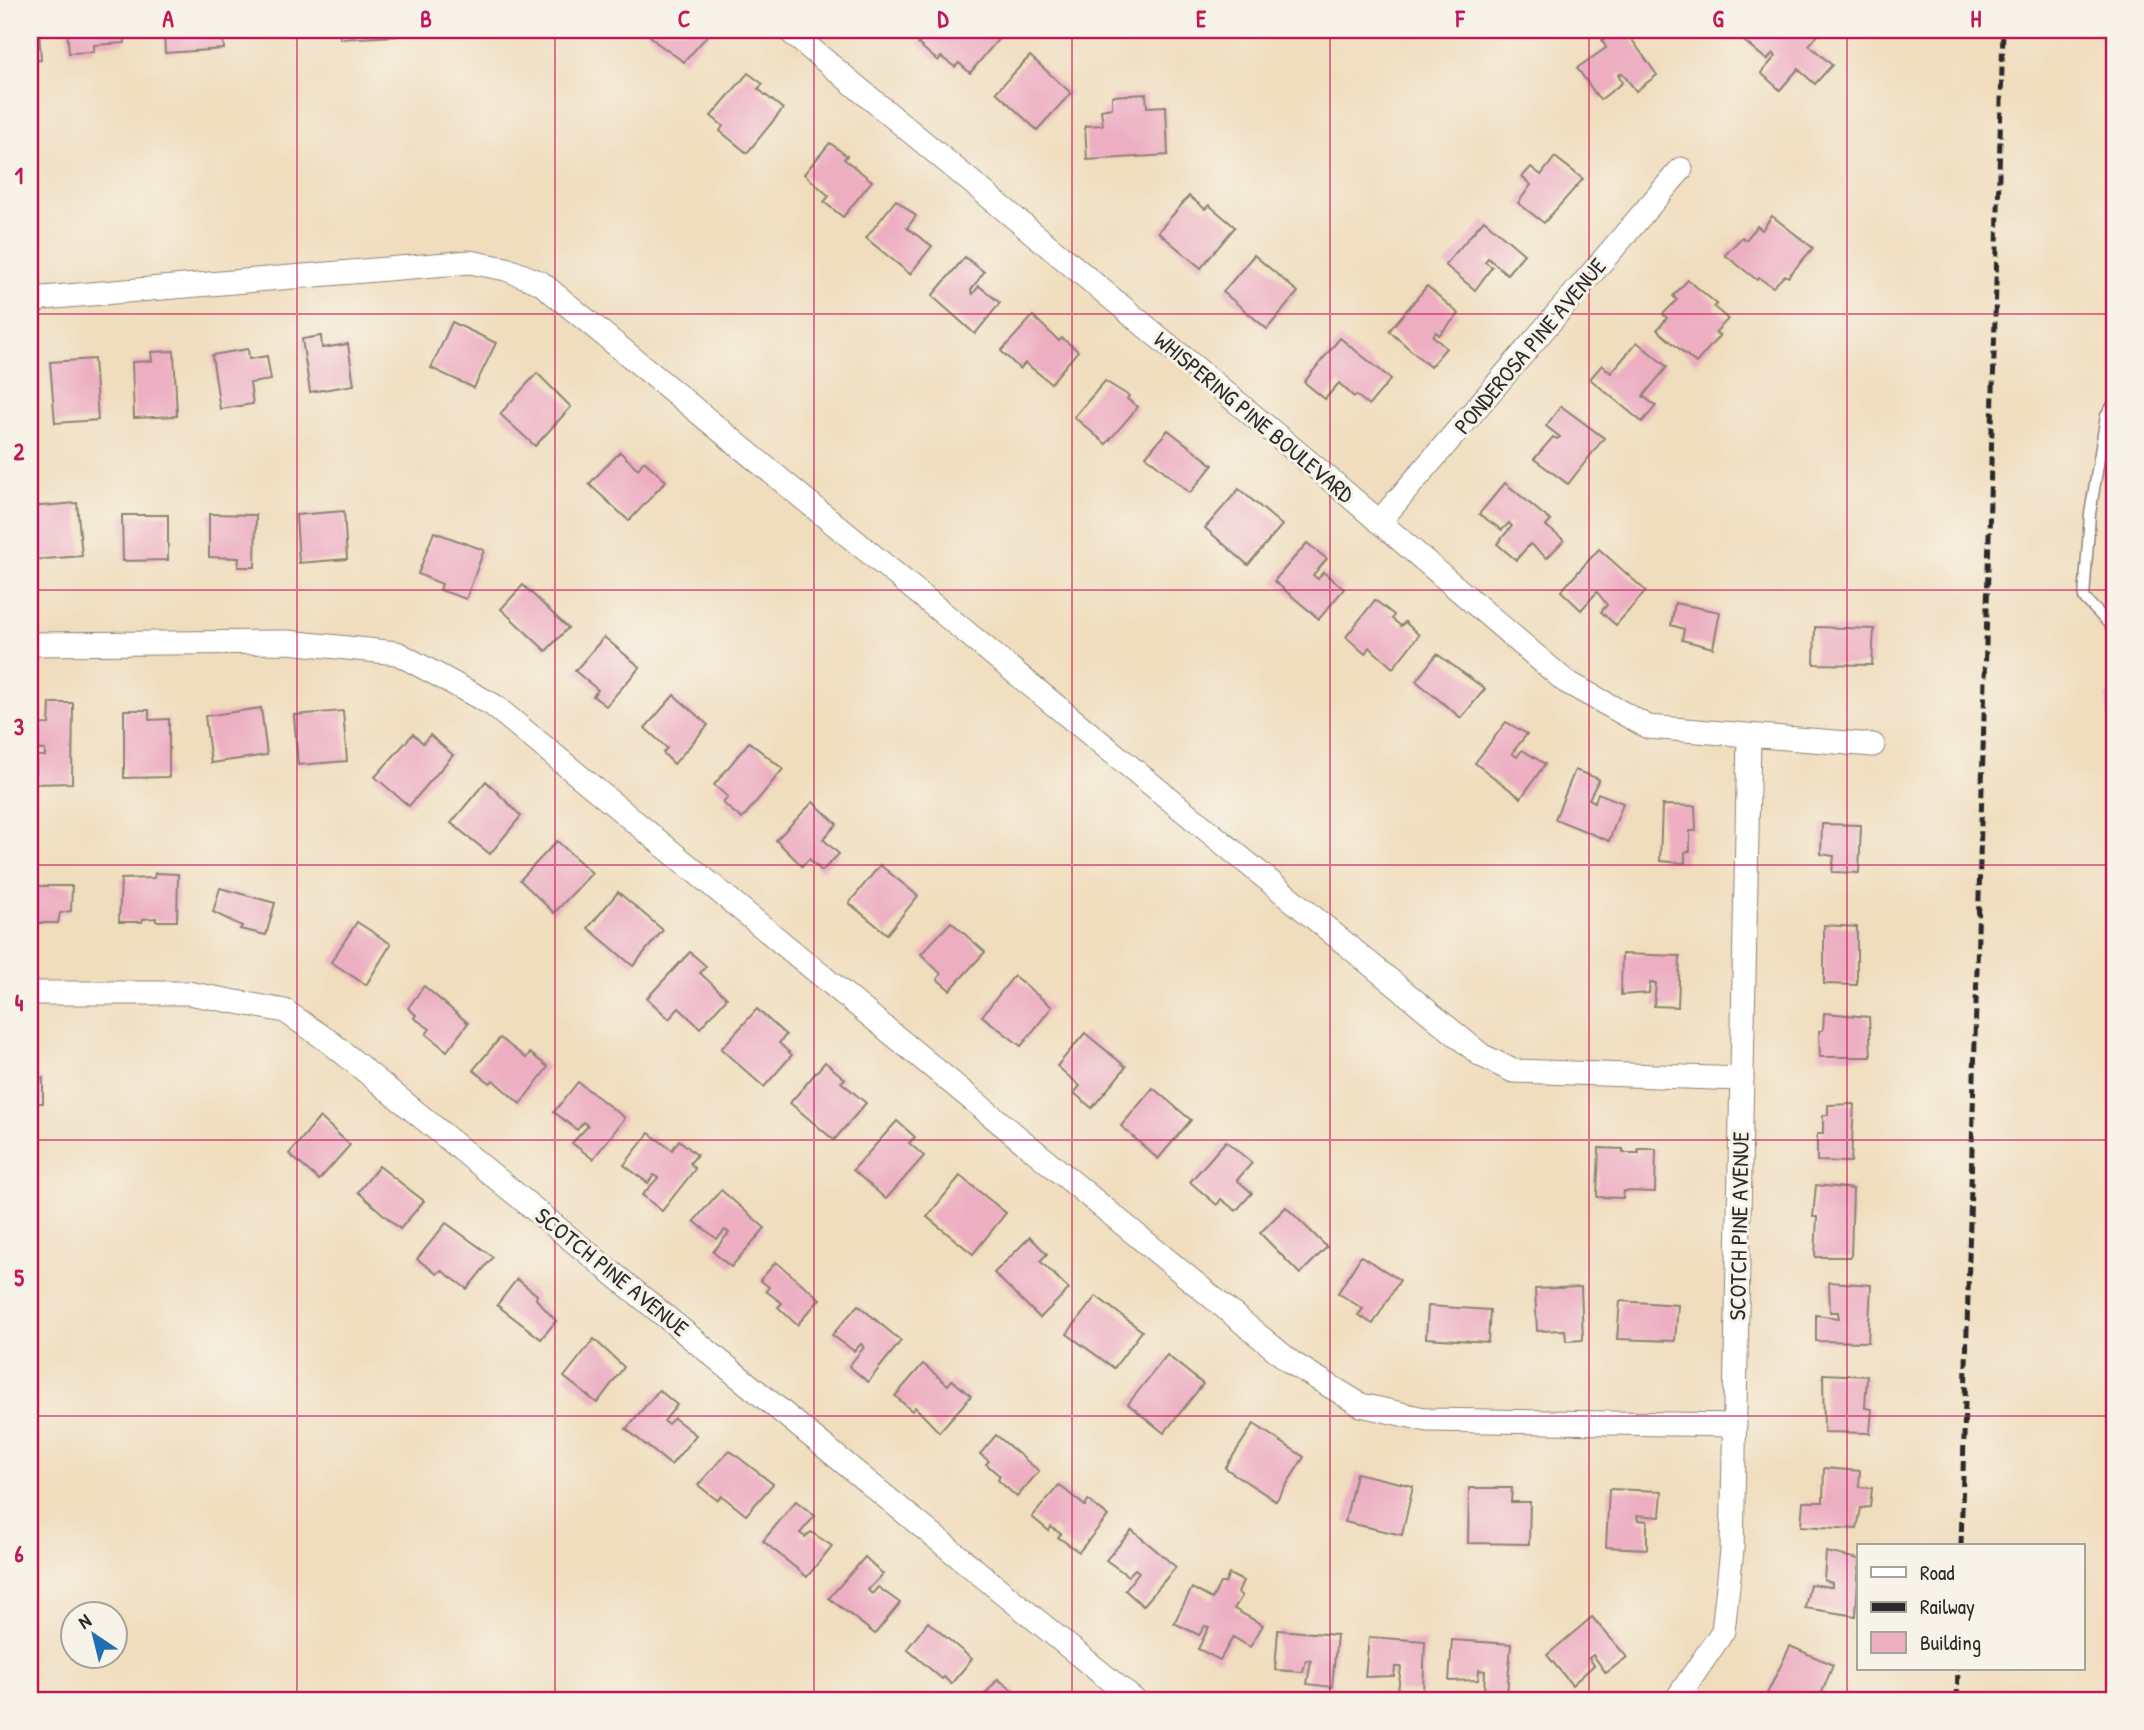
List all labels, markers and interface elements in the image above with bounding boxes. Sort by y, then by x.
text: A [162,3,174,34]
text: B [420,3,432,34]
text: C [678,3,690,34]
text: D [938,3,950,34]
text: E [1196,3,1207,34]
text: F [1455,3,1466,34]
text: G [1712,3,1724,34]
text: H [1971,3,1982,34]
text: 1 [15,160,23,191]
street label: PONDEROSA PINE AVENUE [1447,251,1613,440]
street label: WHISPERING PINE BOULEVARD [1148,324,1361,510]
text: 2 [14,436,25,467]
text: 3 [14,711,24,742]
text: 4 [15,987,24,1018]
street label: SCOTCH PINE AVENUE [1721,1131,1756,1321]
street label: SCOTCH PINE AVENUE [529,1200,695,1343]
text: 5 [14,1262,24,1293]
text: 6 [14,1538,24,1569]
legend [1857,1544,2084,1670]
text: Road [1920,1558,1954,1587]
text: Railway [1920,1592,1975,1621]
north arrow [60,1600,130,1670]
text: N [73,1608,96,1635]
text: Building [1920,1628,1981,1657]

